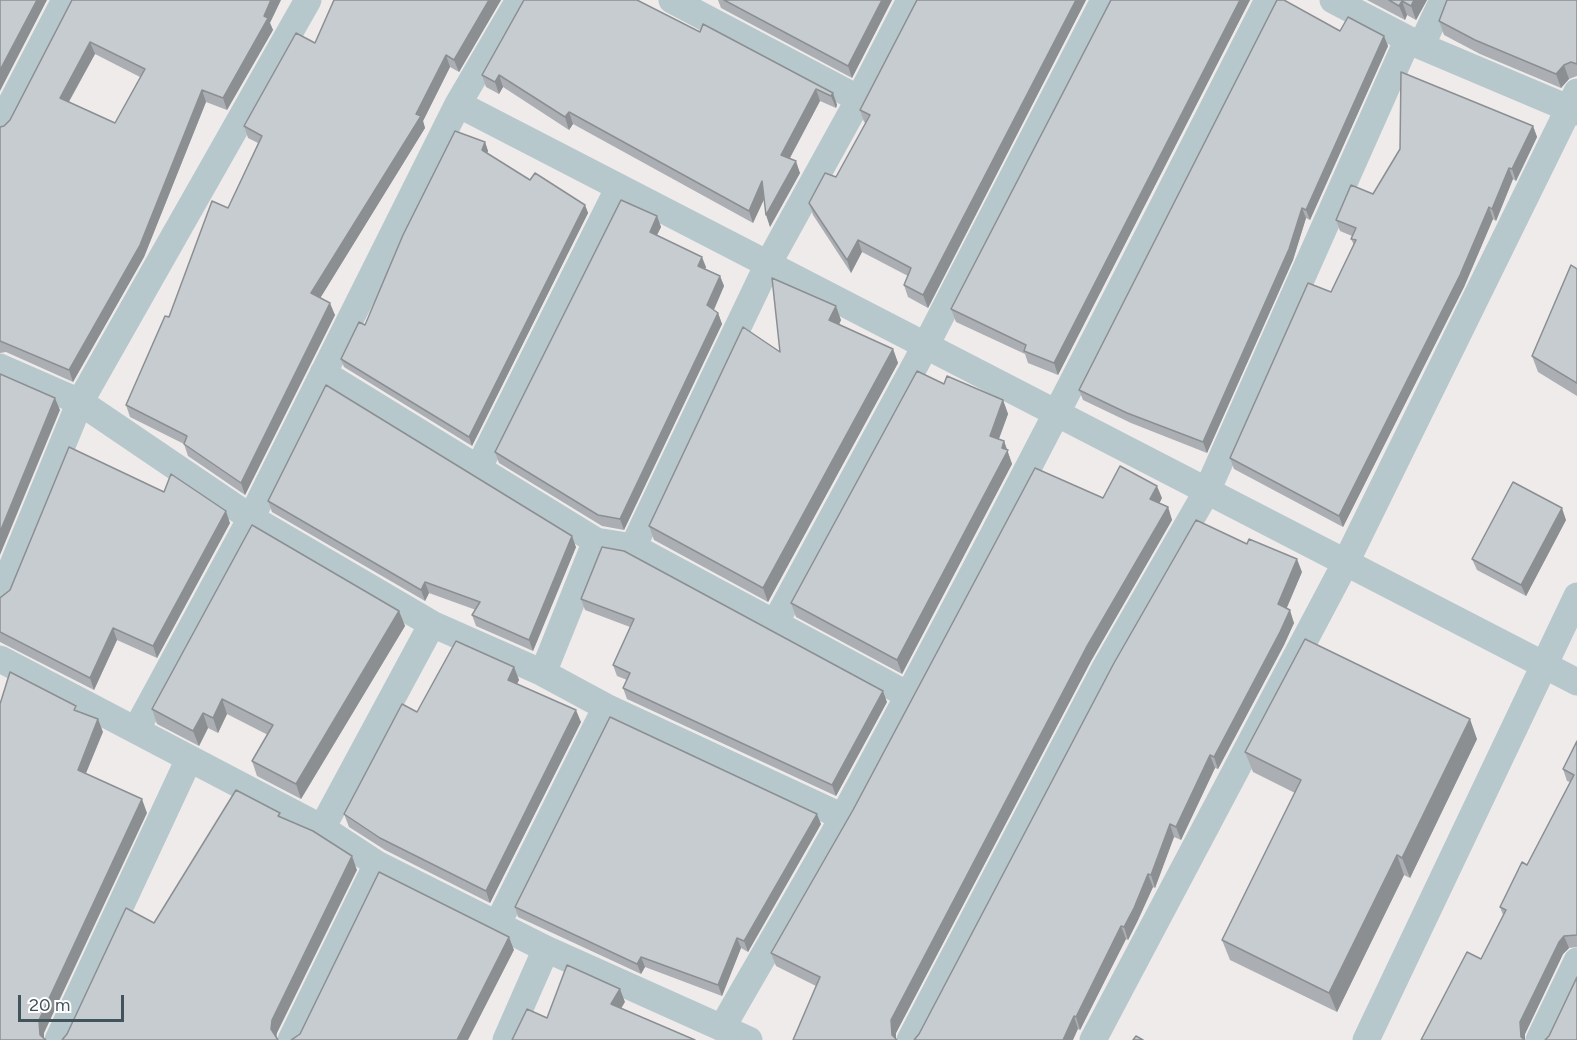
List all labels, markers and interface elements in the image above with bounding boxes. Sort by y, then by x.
scale bar [21,983,128,1021]
text: 20 m [29,994,70,1016]

